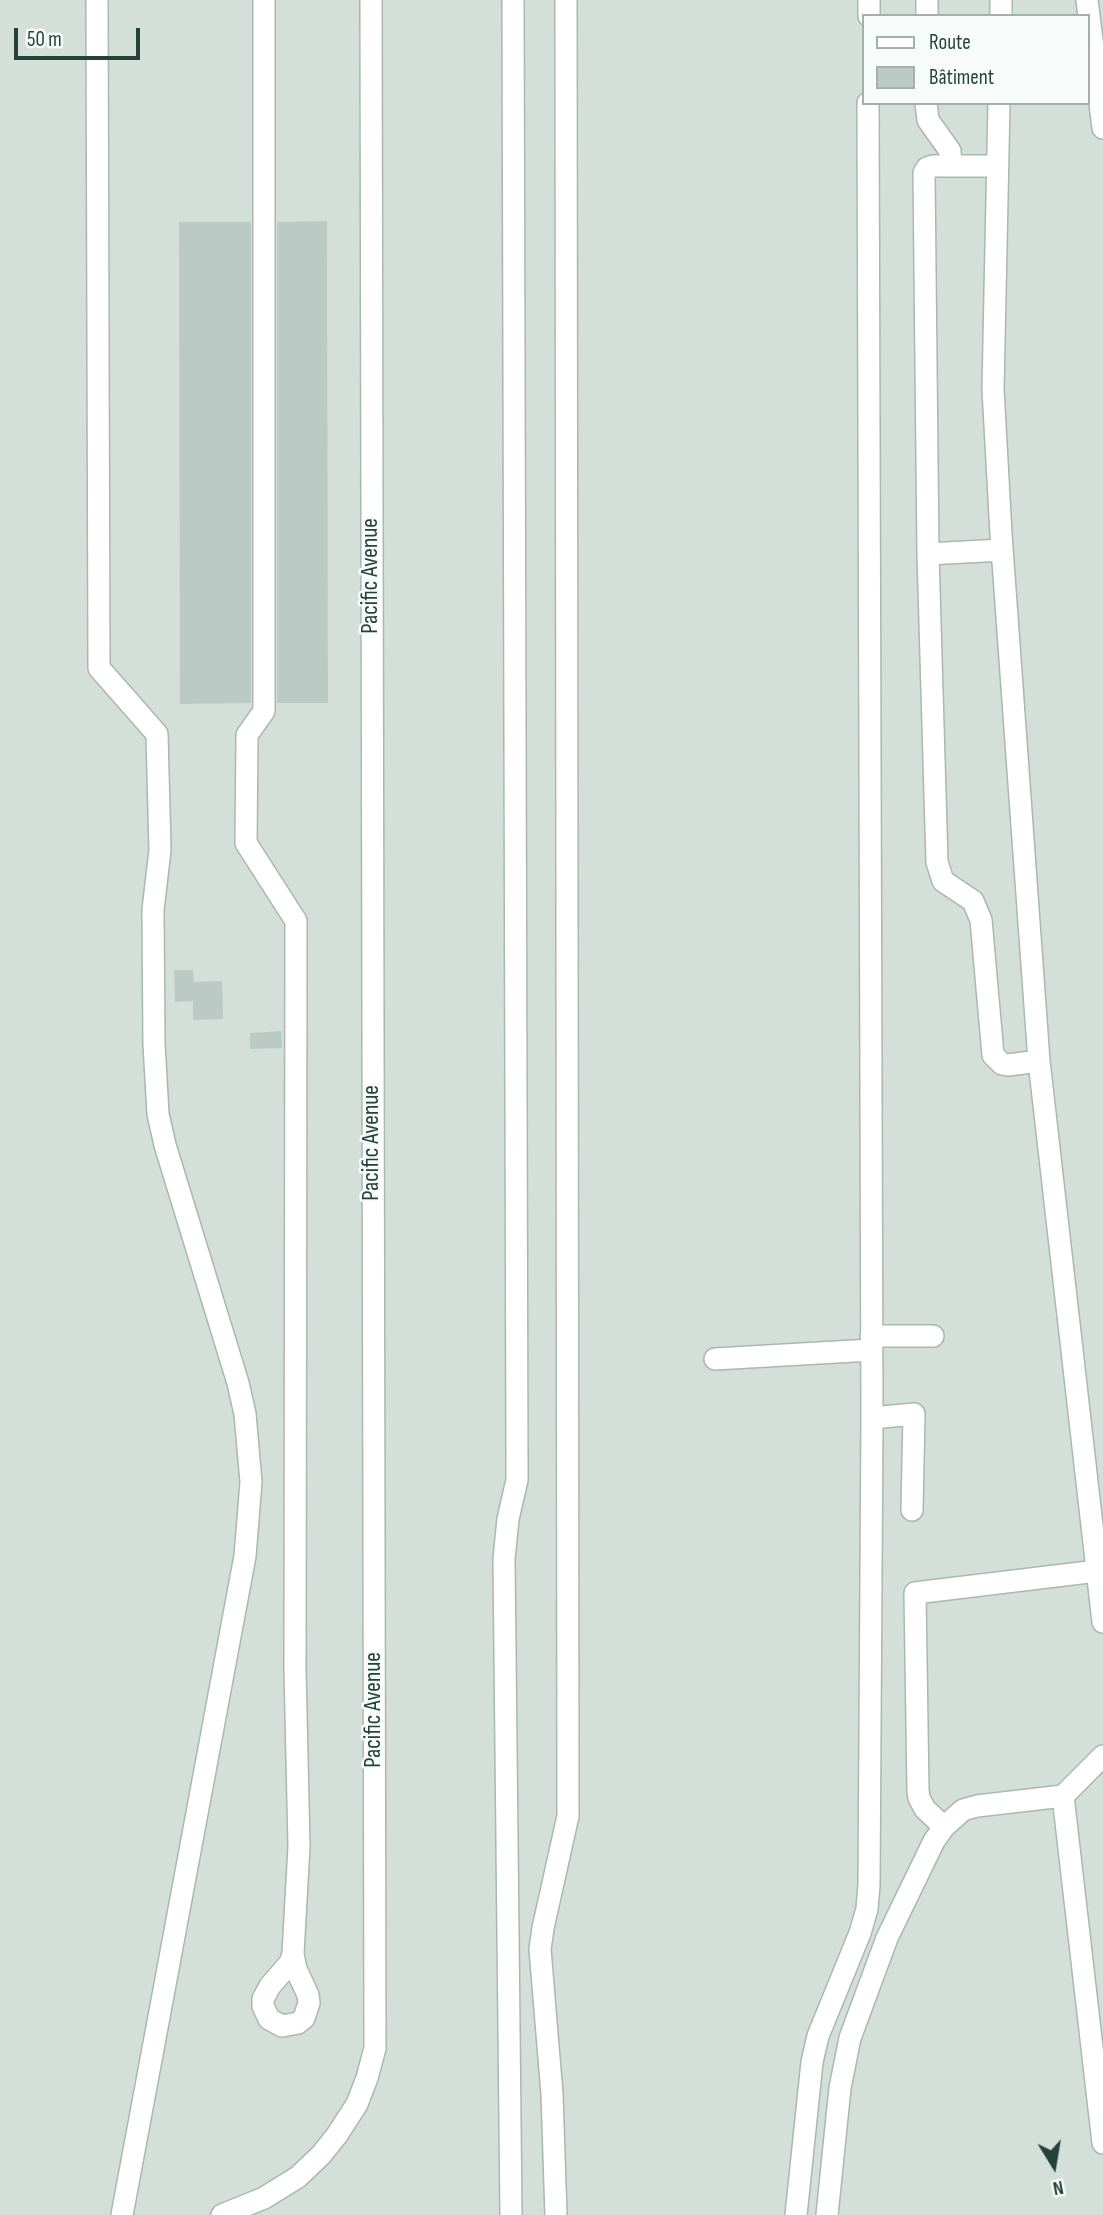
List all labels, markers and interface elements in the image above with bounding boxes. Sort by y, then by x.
scale bar [18,14,144,58]
legend [862,14,1089,105]
text: 50 m [27,27,62,52]
text: Route [929,30,971,55]
text: Bâtiment [929,65,994,90]
street label: Pacific Avenue [357,518,385,634]
street label: Pacific Avenue [358,1085,386,1201]
street label: Pacific Avenue [360,1652,388,1768]
north arrow [1019,2131,1089,2201]
text: N [1051,2175,1065,2199]

